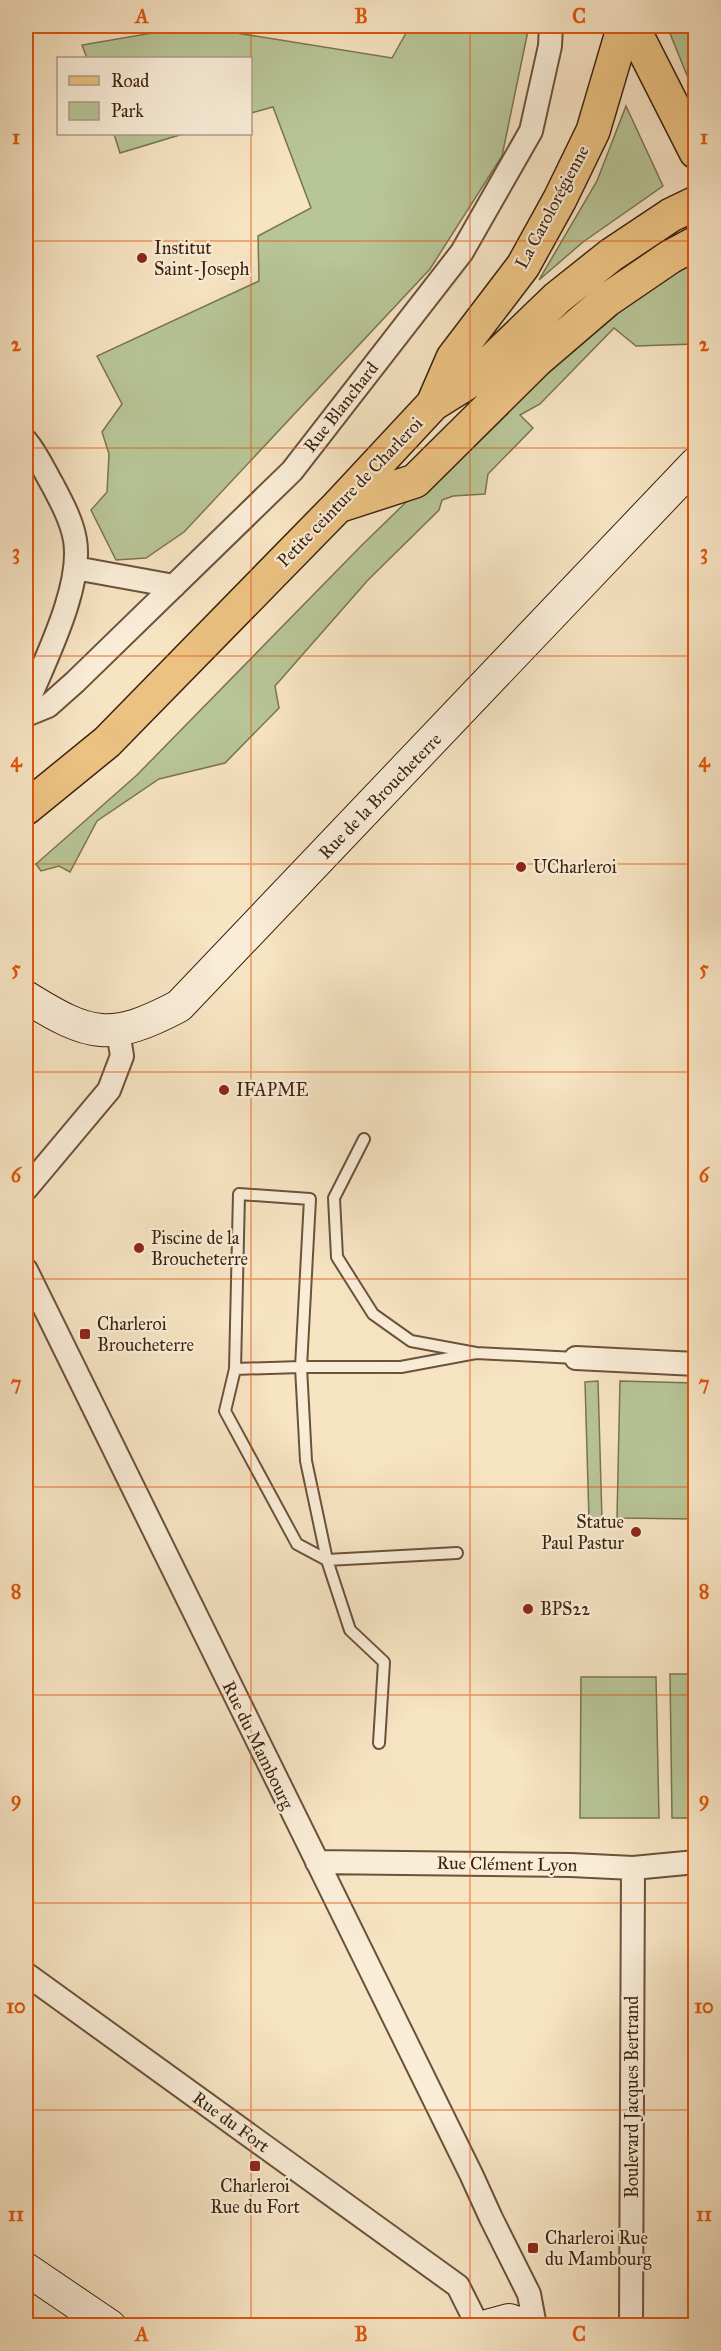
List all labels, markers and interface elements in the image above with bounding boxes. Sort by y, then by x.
text: A [133,4,149,28]
text: B [354,4,368,28]
text: C [572,4,586,28]
legend [57,57,252,135]
text: Road [111,70,149,92]
text: Park [111,100,144,122]
text: 1 [12,125,20,149]
text: 1 [700,125,708,149]
street label: La Carolorégienne [510,142,595,273]
place label: Institut Saint-Joseph [154,237,249,281]
marker: Institut Saint-Joseph [135,251,149,265]
text: 2 [11,332,22,356]
text: 2 [699,332,710,356]
street label: Rue Blanchard [299,357,383,457]
street label: Petite ceinture de Charleroi [273,412,427,572]
text: 3 [12,540,20,565]
text: 3 [700,540,708,565]
street label: Rue de la Broucheterre [314,728,446,864]
text: 4 [10,748,22,773]
text: 4 [698,748,710,773]
place label: UCharleroi [533,856,617,878]
marker: UCharleroi [514,860,528,874]
text: 5 [11,956,21,980]
text: 5 [699,956,709,980]
place label: IFAPME [236,1079,308,1101]
marker: IFAPME [217,1083,231,1097]
text: 6 [11,1163,23,1187]
text: 6 [699,1163,711,1187]
place label: Piscine de la Broucheterre [151,1227,248,1270]
marker: Piscine de la Broucheterre [132,1241,146,1255]
place label: Charleroi Broucheterre [97,1313,194,1356]
marker: Charleroi Broucheterre [78,1327,92,1341]
text: 7 [11,1371,22,1395]
text: 7 [699,1371,710,1395]
place label: Statue Paul Pastur [541,1511,624,1554]
marker: Statue Paul Pastur [629,1525,643,1539]
text: 8 [11,1579,21,1603]
text: 8 [699,1579,709,1603]
place label: BPS22 [540,1598,590,1620]
marker: BPS22 [521,1602,535,1616]
street label: Rue du Mambourg [217,1677,299,1814]
text: 9 [11,1787,21,1812]
text: 9 [699,1787,709,1812]
street label: Rue Clément Lyon [436,1852,578,1876]
text: 10 [6,1994,26,2018]
text: 10 [694,1994,714,2018]
street label: Boulevard Jacques Bertrand [621,1996,644,2198]
street label: Rue du Fort [188,2087,274,2158]
marker: Charleroi Rue du Fort [248,2159,262,2173]
place label: Charleroi Rue du Fort [210,2175,300,2218]
text: 11 [8,2202,24,2226]
text: 11 [696,2202,712,2226]
place label: Charleroi Rue du Mambourg [545,2227,652,2271]
marker: Charleroi Rue du Mambourg [526,2241,540,2255]
text: A [133,2322,149,2346]
text: B [354,2322,368,2346]
text: C [572,2322,586,2346]

